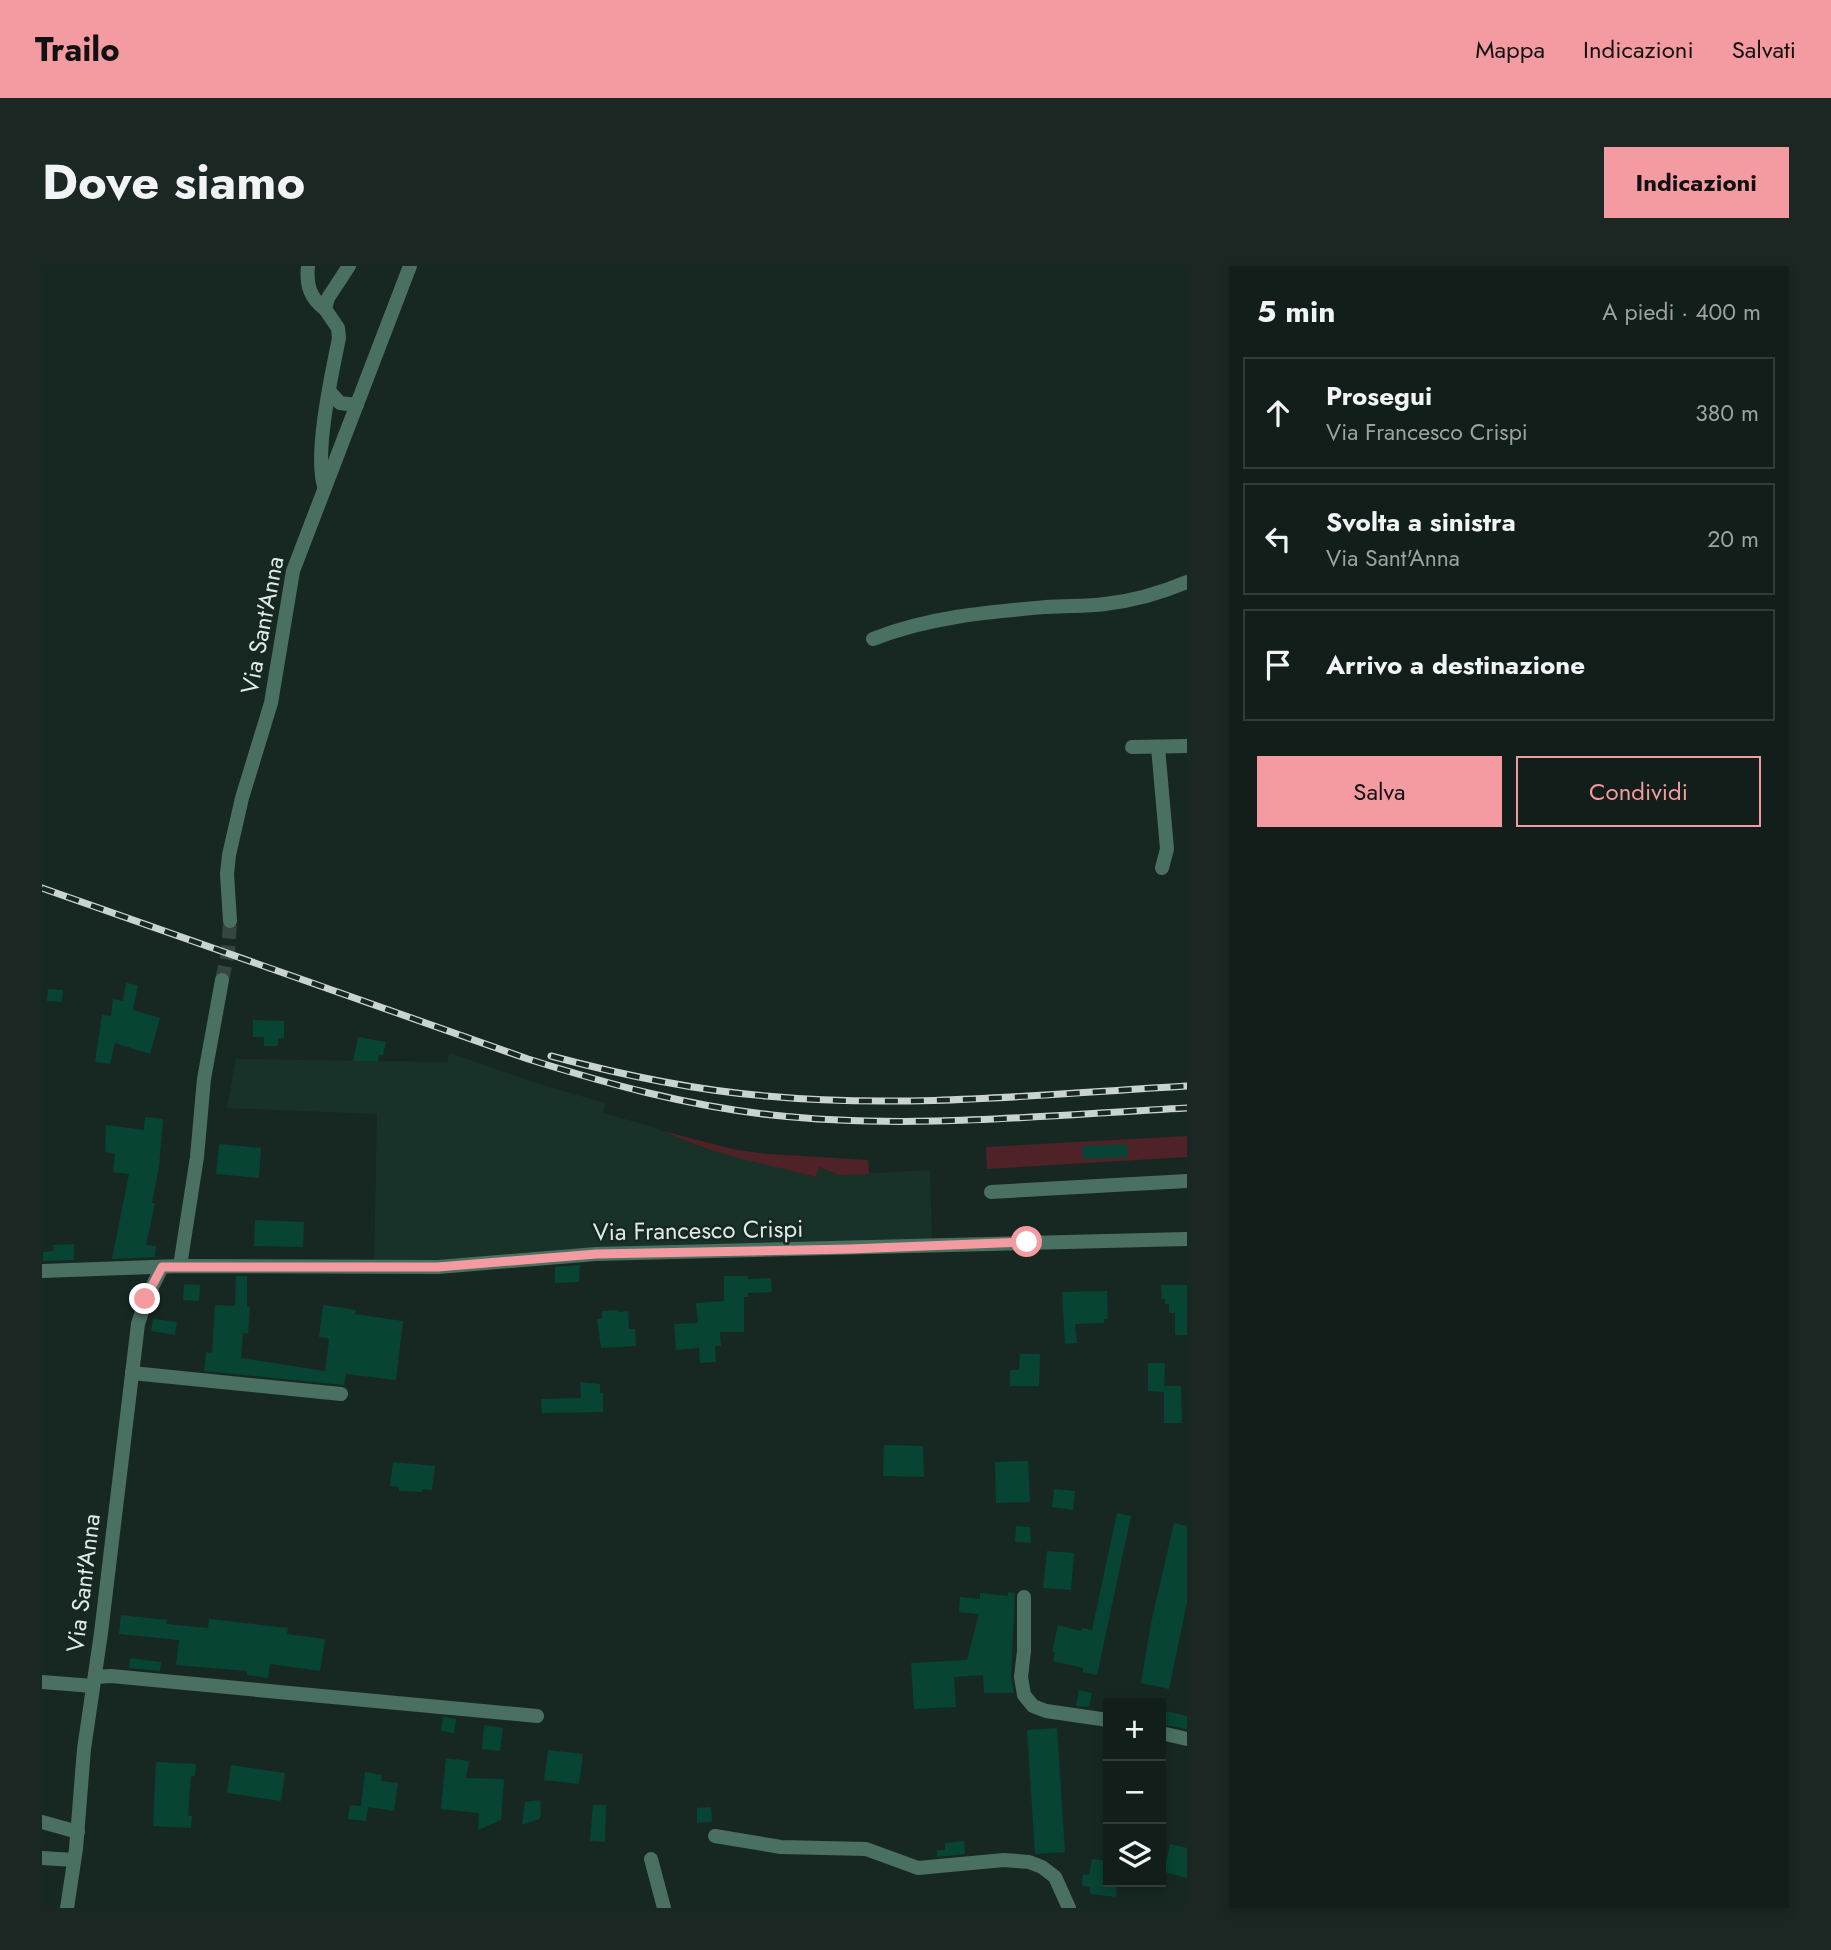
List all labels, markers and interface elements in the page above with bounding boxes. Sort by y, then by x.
text: Trailo [35,26,120,73]
text: Mappa [1475,32,1545,67]
text: Indicazioni [1583,32,1694,67]
text: Salvati [1732,32,1796,67]
text: Dove siamo [42,147,305,217]
button: Indicazioni [1604,147,1789,218]
text: 5 min [1257,290,1335,333]
text: A piedi · 400 m [1602,295,1761,329]
text: Prosegui [1326,377,1432,415]
icon: ahead [1259,394,1297,432]
text: 380 m [1695,396,1759,430]
text: Via Francesco Crispi [1326,415,1528,449]
text: Svolta a sinistra [1326,503,1516,541]
icon: left [1259,520,1297,558]
text: 20 m [1707,522,1759,556]
text: Via Sant'Anna [1326,541,1460,575]
street label: Via Sant'Anna [231,553,293,697]
icon: arrive [1259,646,1297,684]
text: Arrivo a destinazione [1326,646,1585,684]
button: Salva [1257,756,1502,827]
button: Condividi [1516,756,1761,827]
street label: Via Francesco Crispi [592,1211,804,1249]
route start [1011,1226,1042,1257]
route end [129,1283,160,1314]
street label: Via Sant'Anna [57,1512,109,1654]
map controls [1103,1698,1166,1887]
button: + [1103,1698,1166,1761]
button: − [1103,1761,1166,1824]
button: layers [1103,1824,1166,1887]

